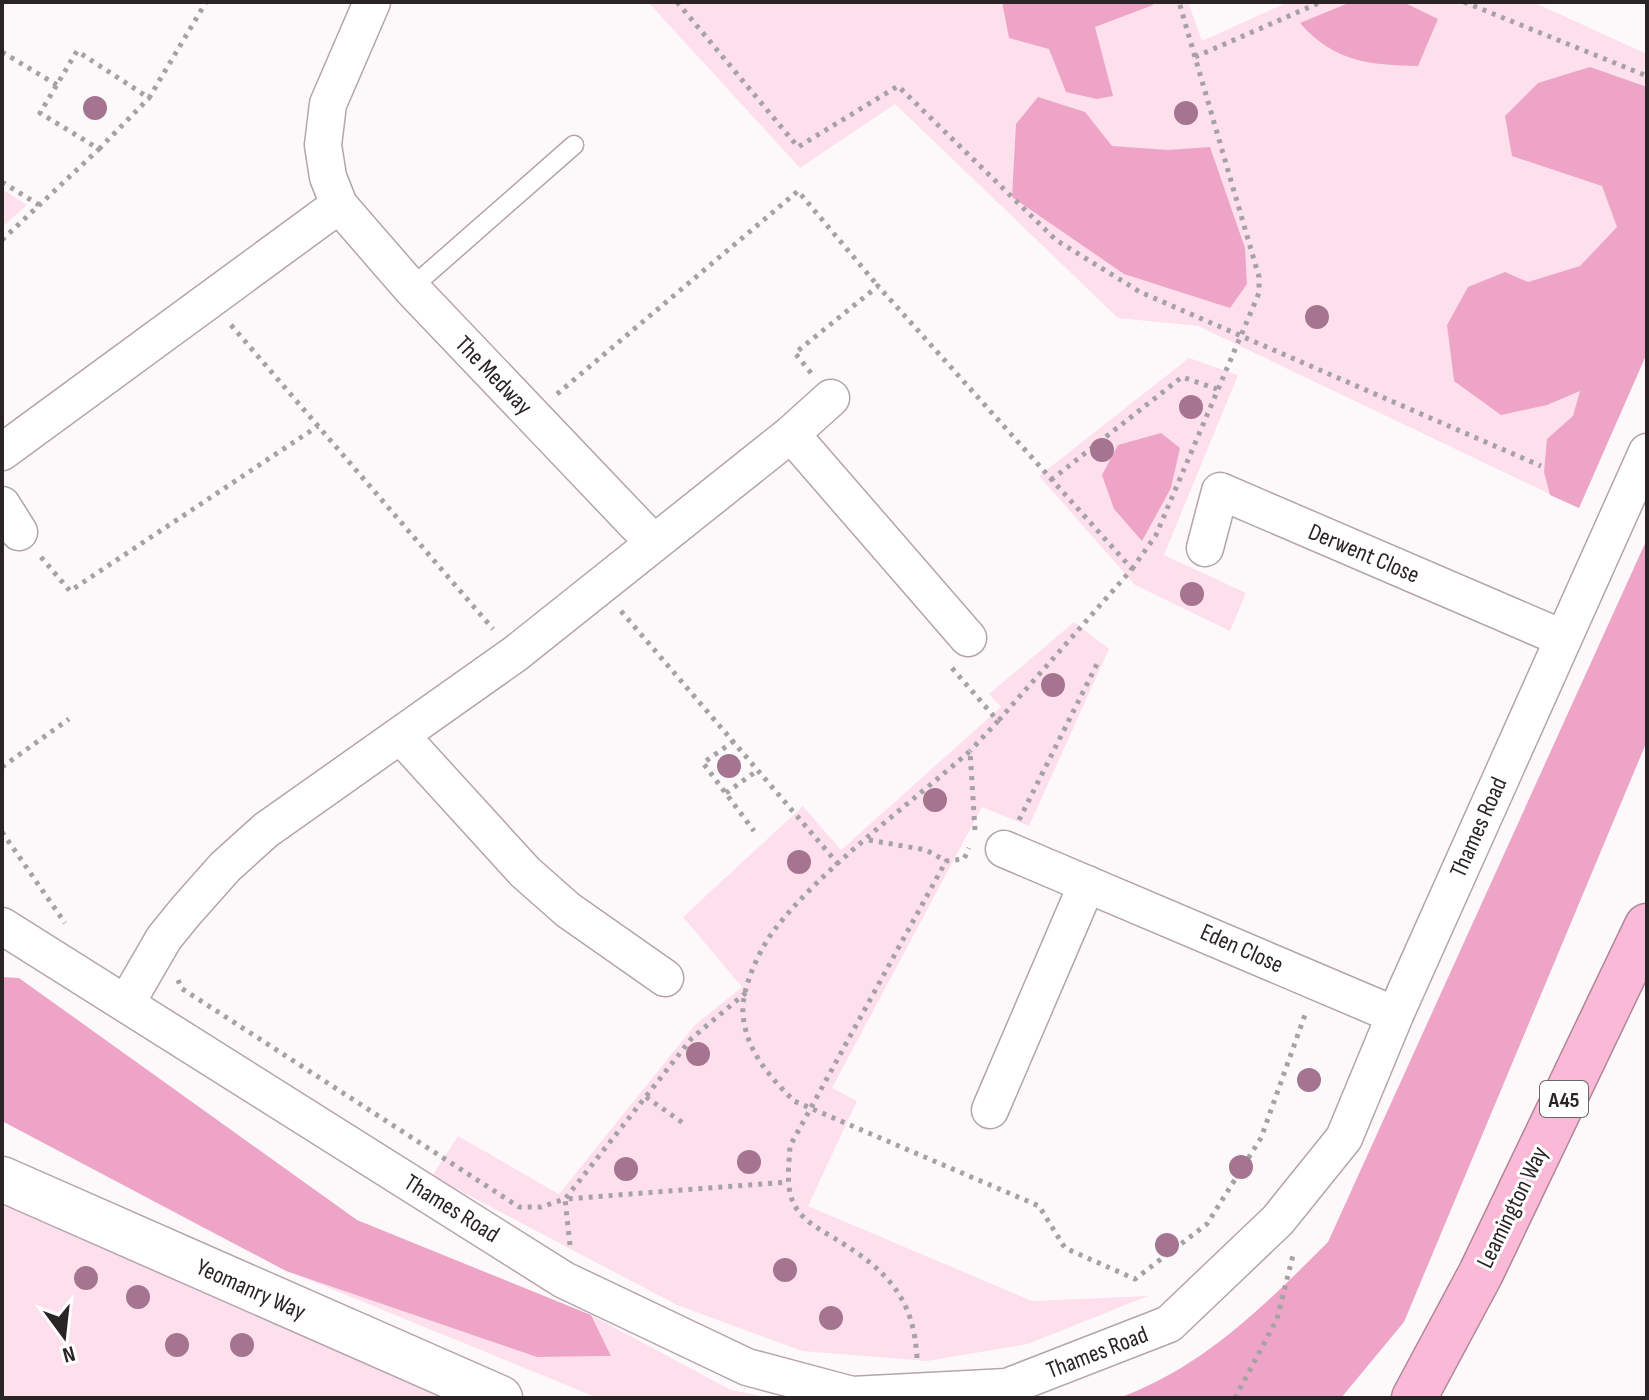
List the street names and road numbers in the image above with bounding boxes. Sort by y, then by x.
street label: The Medway [449,330,538,421]
street label: Derwent Close [1304,517,1424,590]
street label: Thames Road [1444,773,1513,882]
street label: Eden Close [1196,917,1288,980]
road number: A45 [1540,1081,1588,1117]
street label: Leamington Way [1471,1142,1554,1273]
street label: Thames Road [399,1168,505,1249]
street label: Yeomanry Way [192,1252,310,1326]
street label: Thames Road [1042,1320,1152,1385]

